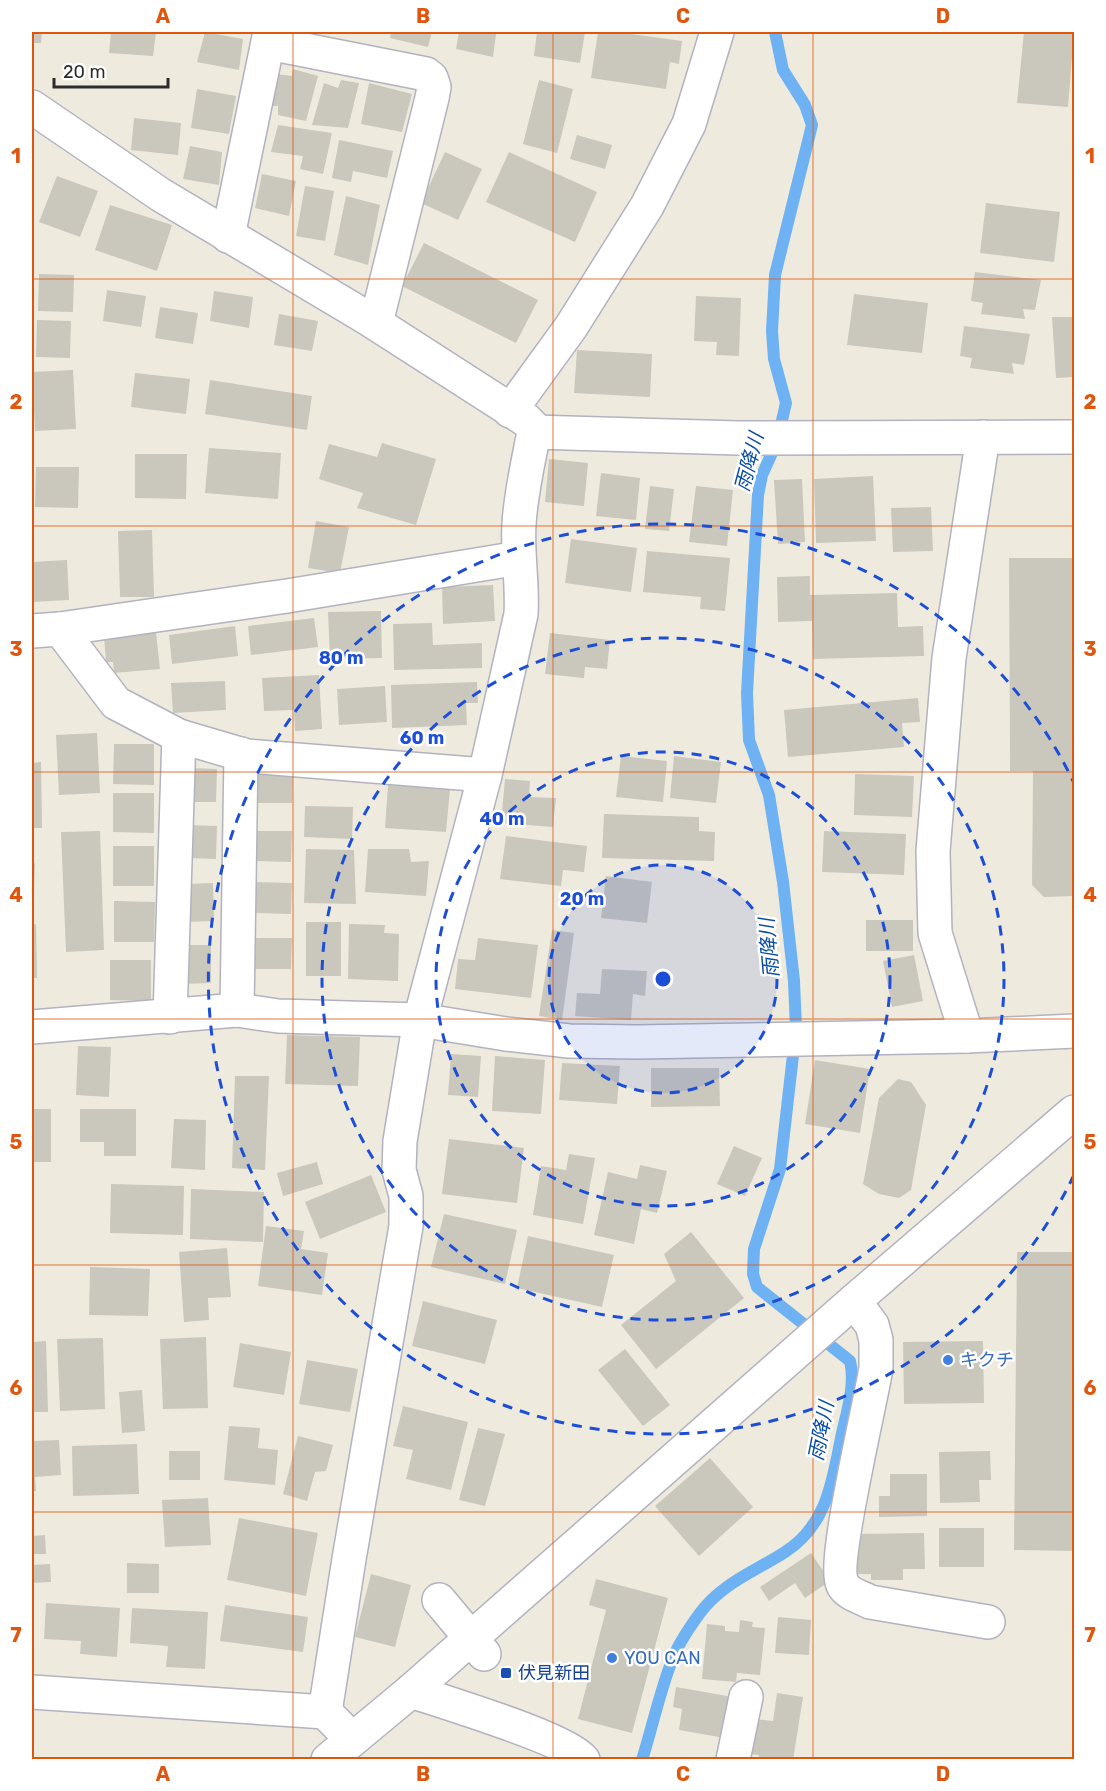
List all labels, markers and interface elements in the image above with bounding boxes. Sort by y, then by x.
text: A [156,4,171,28]
text: B [416,4,430,28]
text: C [676,4,690,28]
text: D [936,4,950,28]
scale bar [54,51,168,89]
text: 20 m [63,61,105,83]
text: 1 [11,144,21,168]
text: 1 [1085,144,1095,168]
text: 2 [10,390,23,414]
text: 2 [1084,390,1097,414]
water label: 雨降川 [730,428,769,494]
text: 3 [9,637,23,661]
text: 3 [1083,637,1097,661]
text: 80 m [319,647,363,669]
text: 60 m [400,727,444,749]
text: 40 m [480,808,524,830]
text: 4 [9,883,23,907]
text: 4 [1083,883,1097,907]
text: 20 m [560,888,604,910]
water label: 雨降川 [754,915,784,979]
centre of rings [653,969,673,989]
text: 5 [10,1130,23,1154]
text: 5 [1084,1130,1097,1154]
place label: キクチ [960,1349,1014,1371]
marker: キクチ [941,1353,955,1367]
text: 6 [9,1376,23,1400]
text: 6 [1083,1376,1097,1400]
water label: 雨降川 [803,1397,839,1463]
text: 7 [10,1623,22,1647]
text: 7 [1084,1623,1096,1647]
place label: YOU CAN [624,1647,701,1669]
marker: YOU CAN [605,1651,619,1665]
place label: 伏見新田 [518,1662,590,1684]
marker: 伏見新田 [499,1666,513,1680]
text: A [156,1762,171,1786]
text: B [416,1762,430,1786]
text: C [676,1762,690,1786]
text: D [936,1762,950,1786]

